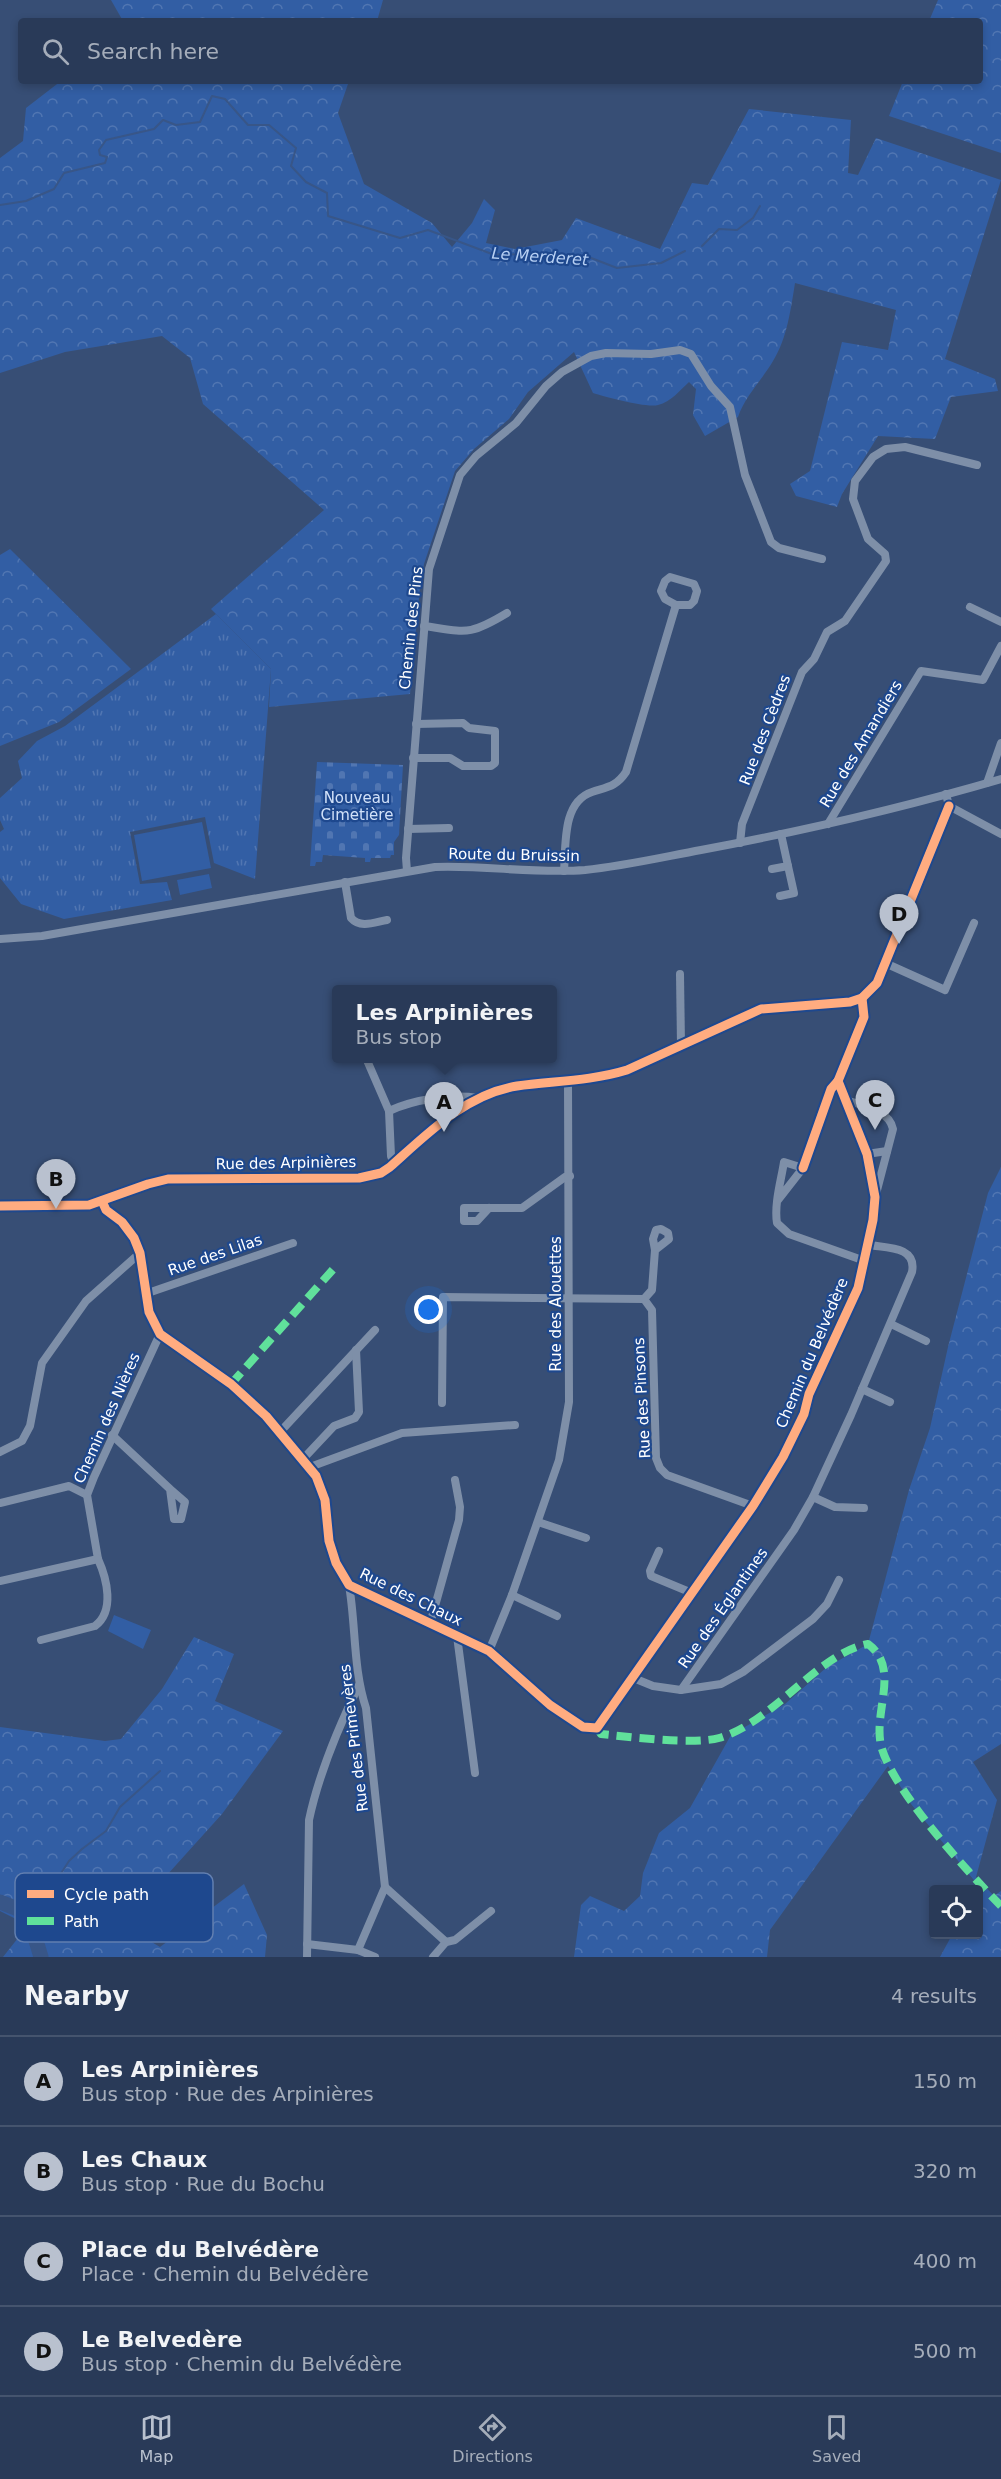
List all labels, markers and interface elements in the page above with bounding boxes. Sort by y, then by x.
search box [18,18,983,84]
icon: search [39,35,72,68]
text: Search here [87,39,219,64]
water label: Le Merderet [491,244,590,269]
street label: Chemin des Pins [396,565,426,691]
street label: Rue des Cèdres [736,672,794,788]
street label: Rue des Amandiers [816,677,906,811]
park label: Nouveau Cimetière [321,789,393,824]
street label: Route du Bruissin [448,845,580,865]
pin: D [880,894,918,944]
popup [332,985,557,1063]
text: Les Arpinières [356,1000,533,1025]
text: Bus stop [356,1025,442,1049]
pin: C [856,1080,894,1130]
pin: A [424,1082,464,1132]
street label: Rue des Arpinières [216,1153,357,1173]
pin: B [36,1160,76,1209]
street label: Rue des Lilas [166,1230,265,1280]
street label: Rue des Alouettes [547,1236,565,1372]
street label: Chemin du Belvédère [772,1275,852,1431]
your location [414,1295,443,1324]
street label: Rue des Pinsons [630,1337,654,1459]
street label: Chemin des Nières [70,1350,144,1486]
street label: Rue des Églantines [674,1544,771,1672]
street label: Rue des Chaux [357,1564,465,1630]
street label: Rue des Primevères [336,1663,372,1813]
legend [15,1873,213,1942]
text: Cycle path [64,1885,149,1904]
map controls [929,1885,983,1939]
button: locate [929,1885,983,1939]
text: Path [64,1912,99,1931]
text: Nearby [24,1981,129,2011]
text: 4 results [891,1984,977,2008]
text: Les Arpinières [81,2057,259,2082]
text: A [36,2069,51,2093]
text: 150 m [913,2069,977,2093]
text: Bus stop · Rue des Arpinières [81,2082,374,2106]
text: Les Chaux [81,2147,207,2172]
text: B [36,2159,51,2183]
text: 320 m [913,2159,977,2183]
text: Bus stop · Rue du Bochu [81,2172,325,2196]
text: Place du Belvédère [81,2237,319,2262]
text: C [36,2249,51,2273]
text: 400 m [913,2249,977,2273]
text: Place · Chemin du Belvédère [81,2262,369,2286]
text: Le Belvedère [81,2327,243,2352]
text: D [35,2339,52,2363]
text: 500 m [913,2339,977,2363]
text: Bus stop · Chemin du Belvédère [81,2352,402,2376]
tab: Map [140,2411,173,2466]
tab: Directions [452,2411,533,2466]
tab: Saved [812,2411,861,2466]

